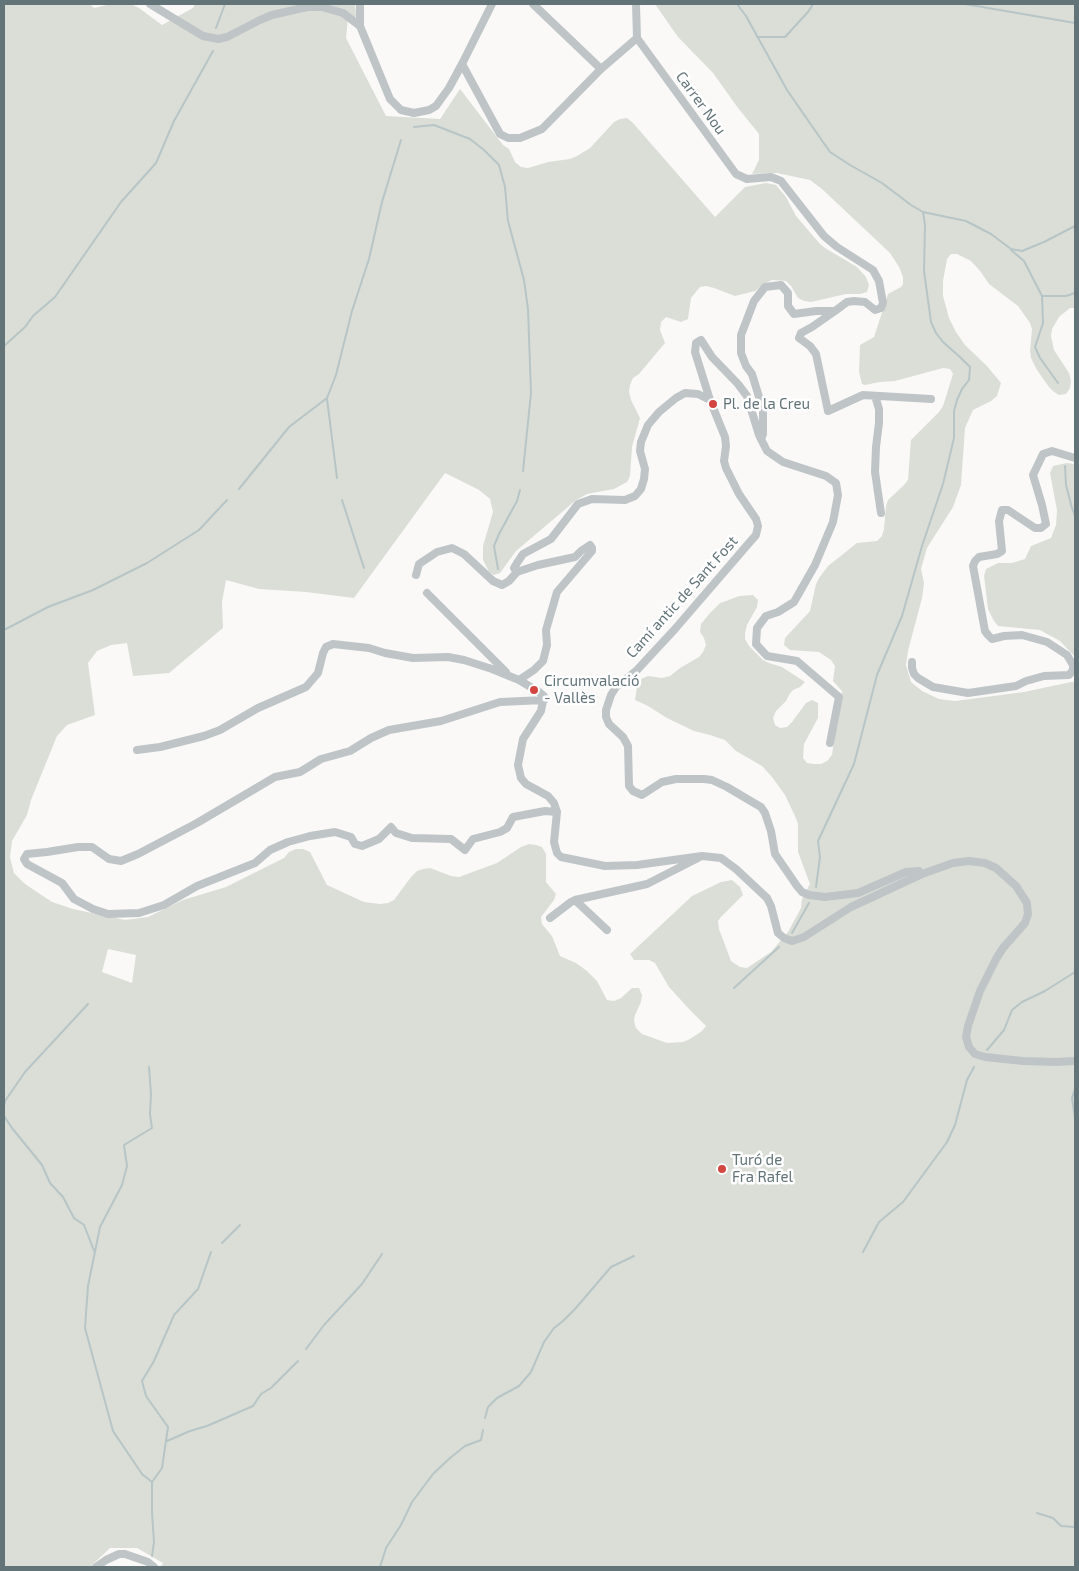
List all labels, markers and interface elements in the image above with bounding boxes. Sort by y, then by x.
street label: Carrer Nou [672,68,730,138]
place label: Pl. de la Creu [723,395,810,413]
marker: Pl. de la Creu [707,398,719,410]
street label: Camí antic de Sant Fost [622,532,742,662]
place label: Circumvalació - Vallès [544,672,639,707]
marker: Circumvalació - Vallès [528,684,540,696]
place label: Turó de Fra Rafel [732,1151,793,1186]
marker: Turó de Fra Rafel [716,1163,728,1175]

